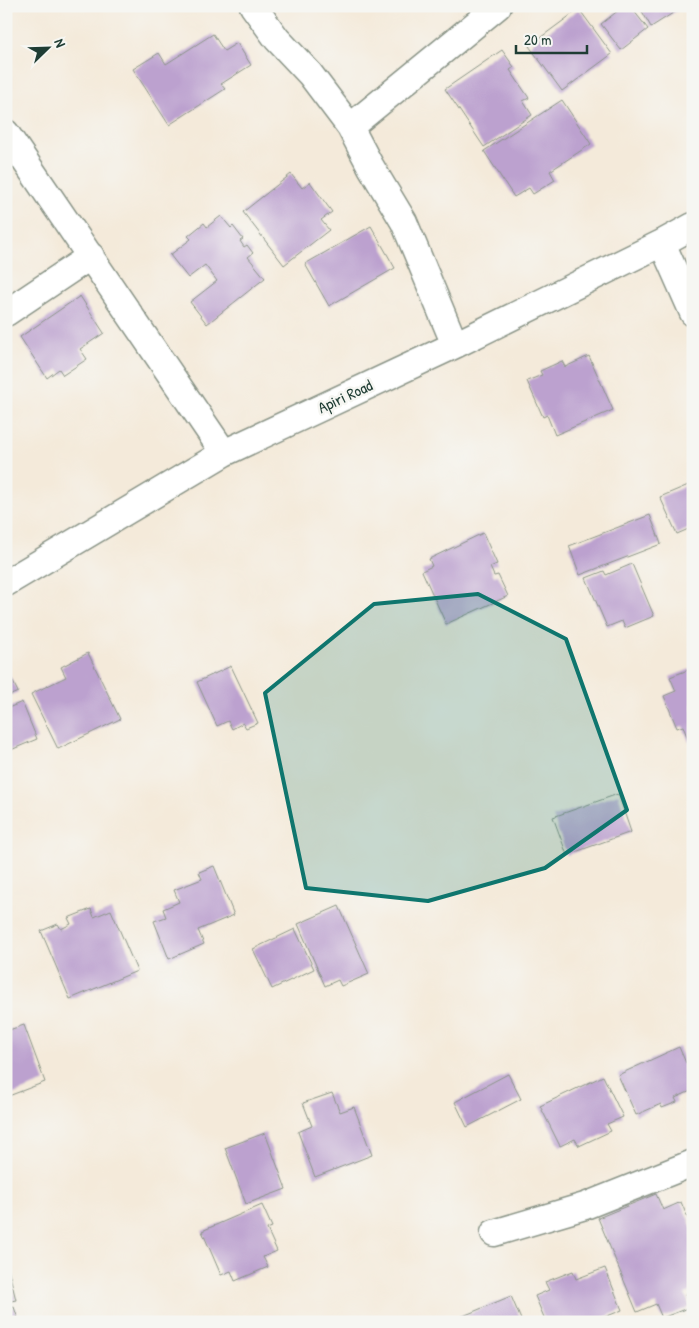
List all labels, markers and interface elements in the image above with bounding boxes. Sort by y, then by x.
north arrow [22,22,72,72]
scale bar [516,22,588,54]
text: 20 m [524,29,551,50]
text: N [50,36,71,50]
street label: Apiri Road [314,374,376,418]

